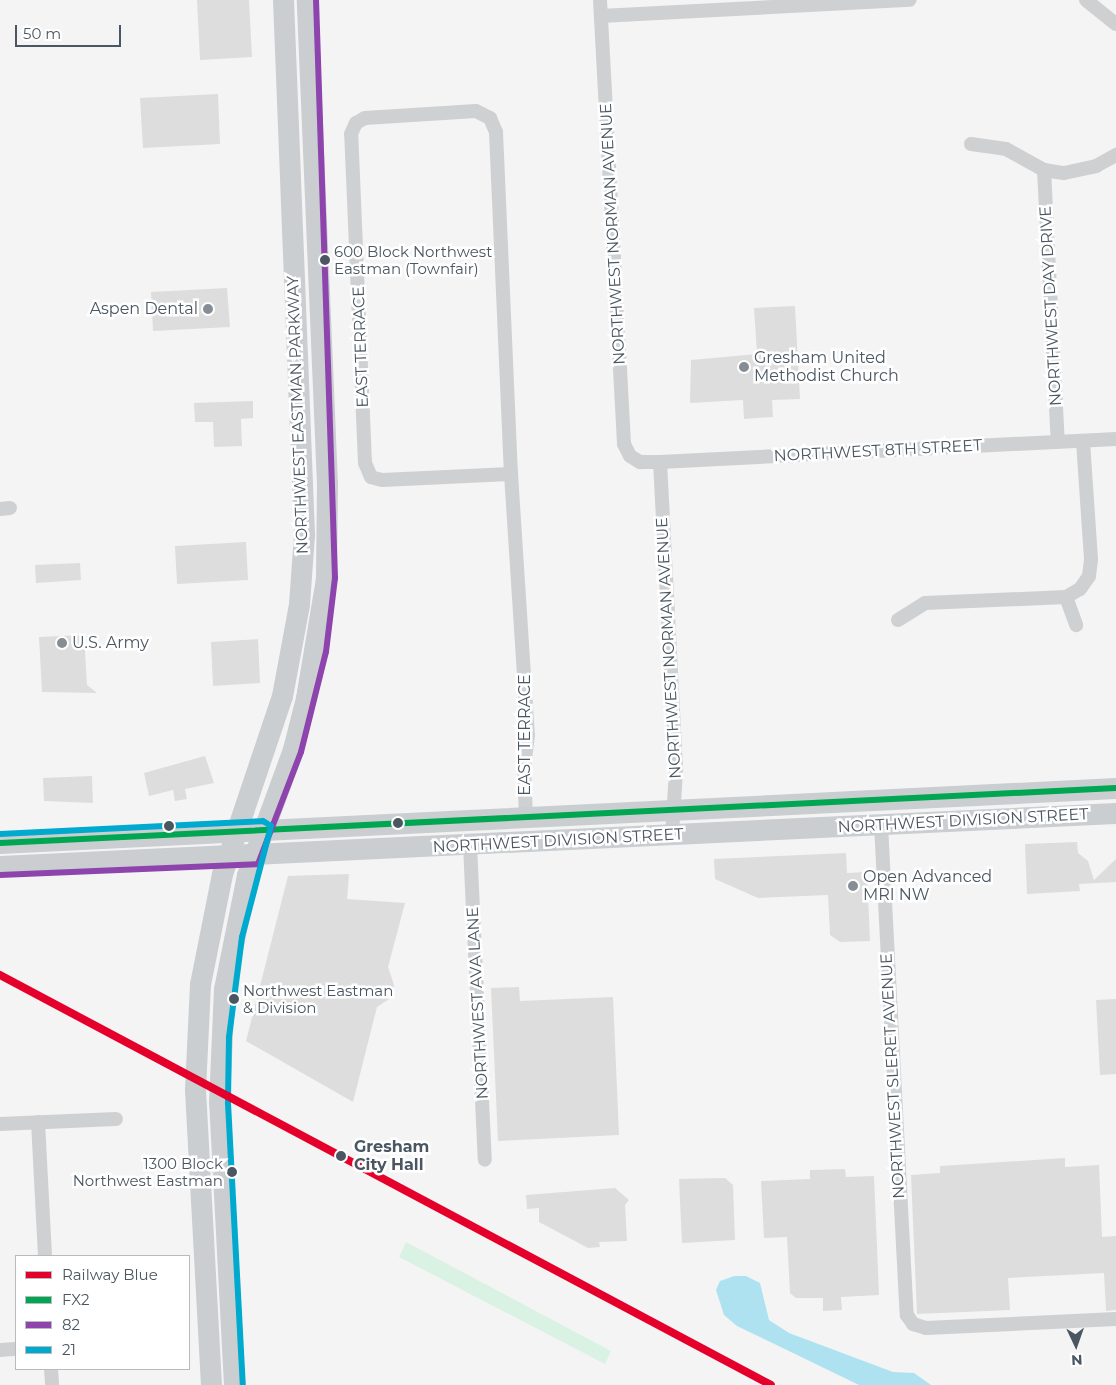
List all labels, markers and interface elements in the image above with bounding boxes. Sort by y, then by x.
scale bar [18,15,124,47]
text: 50 m [23,24,61,43]
street label: NORTHWEST NORMAN AVENUE [597,103,629,365]
street label: NORTHWEST DAY DRIVE [1036,206,1066,406]
place label: 600 Block Northwest Eastman (Townfair) [334,242,492,277]
marker: 600 Block Northwest Eastman (Townfair) [320,255,330,265]
street label: NORTHWEST EASTMAN PARKWAY [284,275,312,555]
street label: EAST TERRACE [349,286,373,408]
place label: Aspen Dental [90,299,198,319]
marker: Aspen Dental [202,303,214,315]
place label: Gresham United Methodist Church [754,348,899,386]
marker: Gresham United Methodist Church [738,361,750,373]
street label: NORTHWEST 8TH STREET [773,436,983,466]
street label: NORTHWEST NORMAN AVENUE [653,517,685,779]
place label: U.S. Army [72,633,149,653]
marker: U.S. Army [56,637,68,649]
street label: EAST TERRACE [515,674,535,796]
street label: NORTHWEST DIVISION STREET [837,805,1089,837]
unlabelled marker [393,818,403,828]
unlabelled marker [164,821,174,831]
street label: NORTHWEST DIVISION STREET [432,825,684,857]
place label: Open Advanced MRI NW [863,867,992,905]
marker: Open Advanced MRI NW [847,880,859,892]
street label: NORTHWEST AVA LANE [463,906,493,1100]
street label: NORTHWEST SLERET AVENUE [877,953,909,1199]
place label: Northwest Eastman & Division [243,981,393,1016]
marker: Northwest Eastman & Division [229,994,239,1004]
place label: Gresham City Hall [354,1137,429,1175]
marker: Gresham City Hall [332,1147,350,1165]
place label: 1300 Block Northwest Eastman [73,1154,223,1189]
marker: 1300 Block Northwest Eastman [227,1167,237,1177]
legend [15,1255,190,1370]
text: Railway Blue [62,1265,158,1284]
text: FX2 [62,1290,90,1309]
text: 82 [62,1315,80,1334]
north arrow [1051,1320,1101,1370]
text: 21 [62,1340,76,1359]
text: N [1071,1351,1083,1369]

